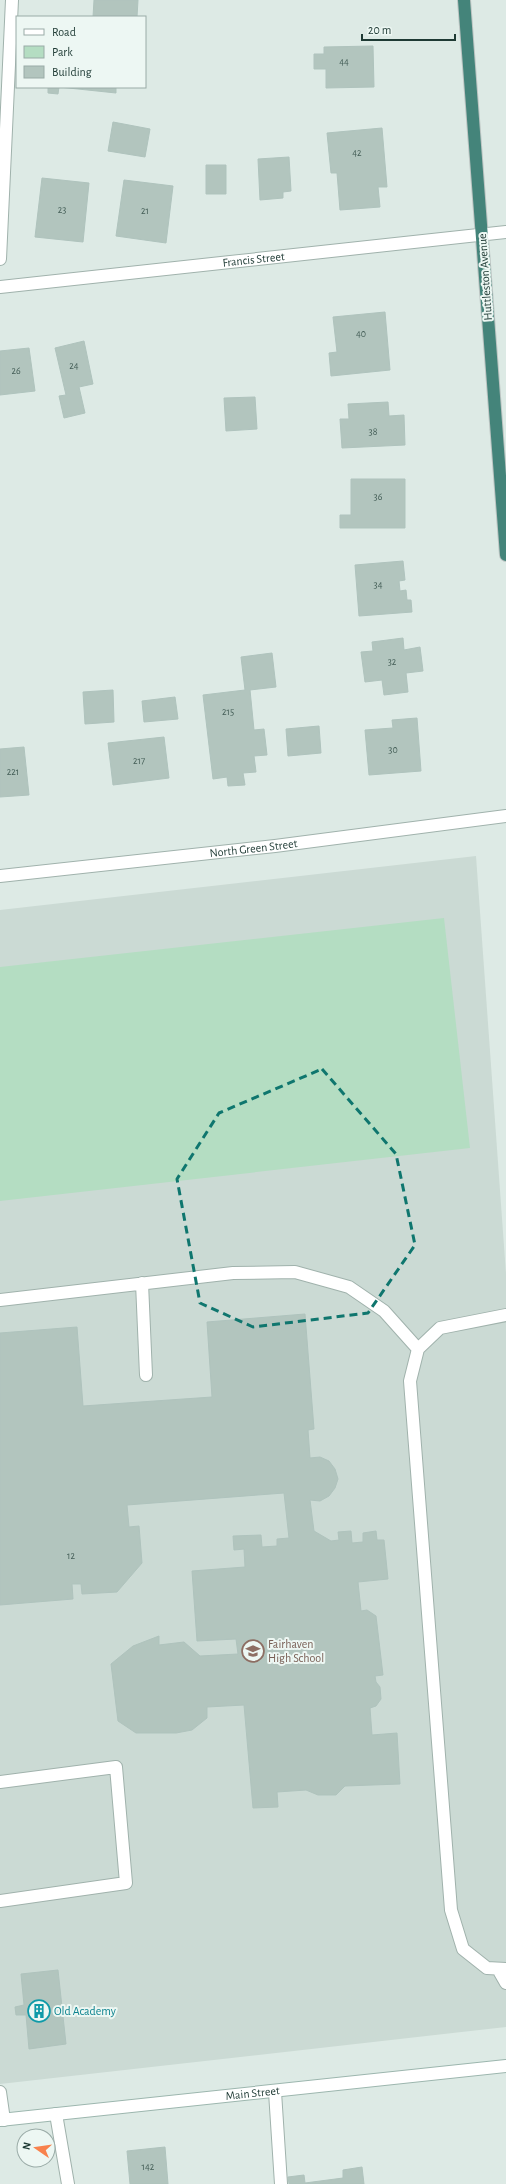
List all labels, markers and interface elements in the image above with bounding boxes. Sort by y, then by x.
legend [16,16,146,88]
scale bar [362,16,455,42]
text: 20 m [368,24,391,36]
text: Road [52,26,76,38]
text: Park [52,46,73,58]
house number: 44 [339,57,349,67]
text: Building [52,66,92,78]
house number: 42 [352,148,362,158]
house number: 23 [58,205,66,215]
house number: 21 [141,206,149,216]
street label: Huttleston Avenue [476,233,494,321]
street label: Francis Street [222,250,285,269]
house number: 40 [356,329,366,339]
house number: 24 [69,361,79,371]
house number: 26 [11,366,21,376]
house number: 38 [369,427,378,437]
house number: 36 [374,492,383,502]
house number: 34 [374,580,383,590]
house number: 32 [388,657,397,667]
house number: 215 [222,707,234,717]
house number: 30 [388,745,398,755]
house number: 217 [133,756,145,766]
house number: 221 [7,767,19,777]
street label: North Green Street [209,837,298,859]
house number: 12 [67,1551,75,1561]
school or university icon: Fairhaven High School [240,1638,266,1664]
place label: Fairhaven High School [268,1638,324,1664]
building icon: Old Academy [26,1998,52,2024]
place label: Old Academy [54,2005,116,2018]
street label: Main Street [225,2084,280,2102]
north arrow [16,2128,56,2168]
text: N [21,2141,33,2151]
house number: 142 [142,2162,155,2172]

